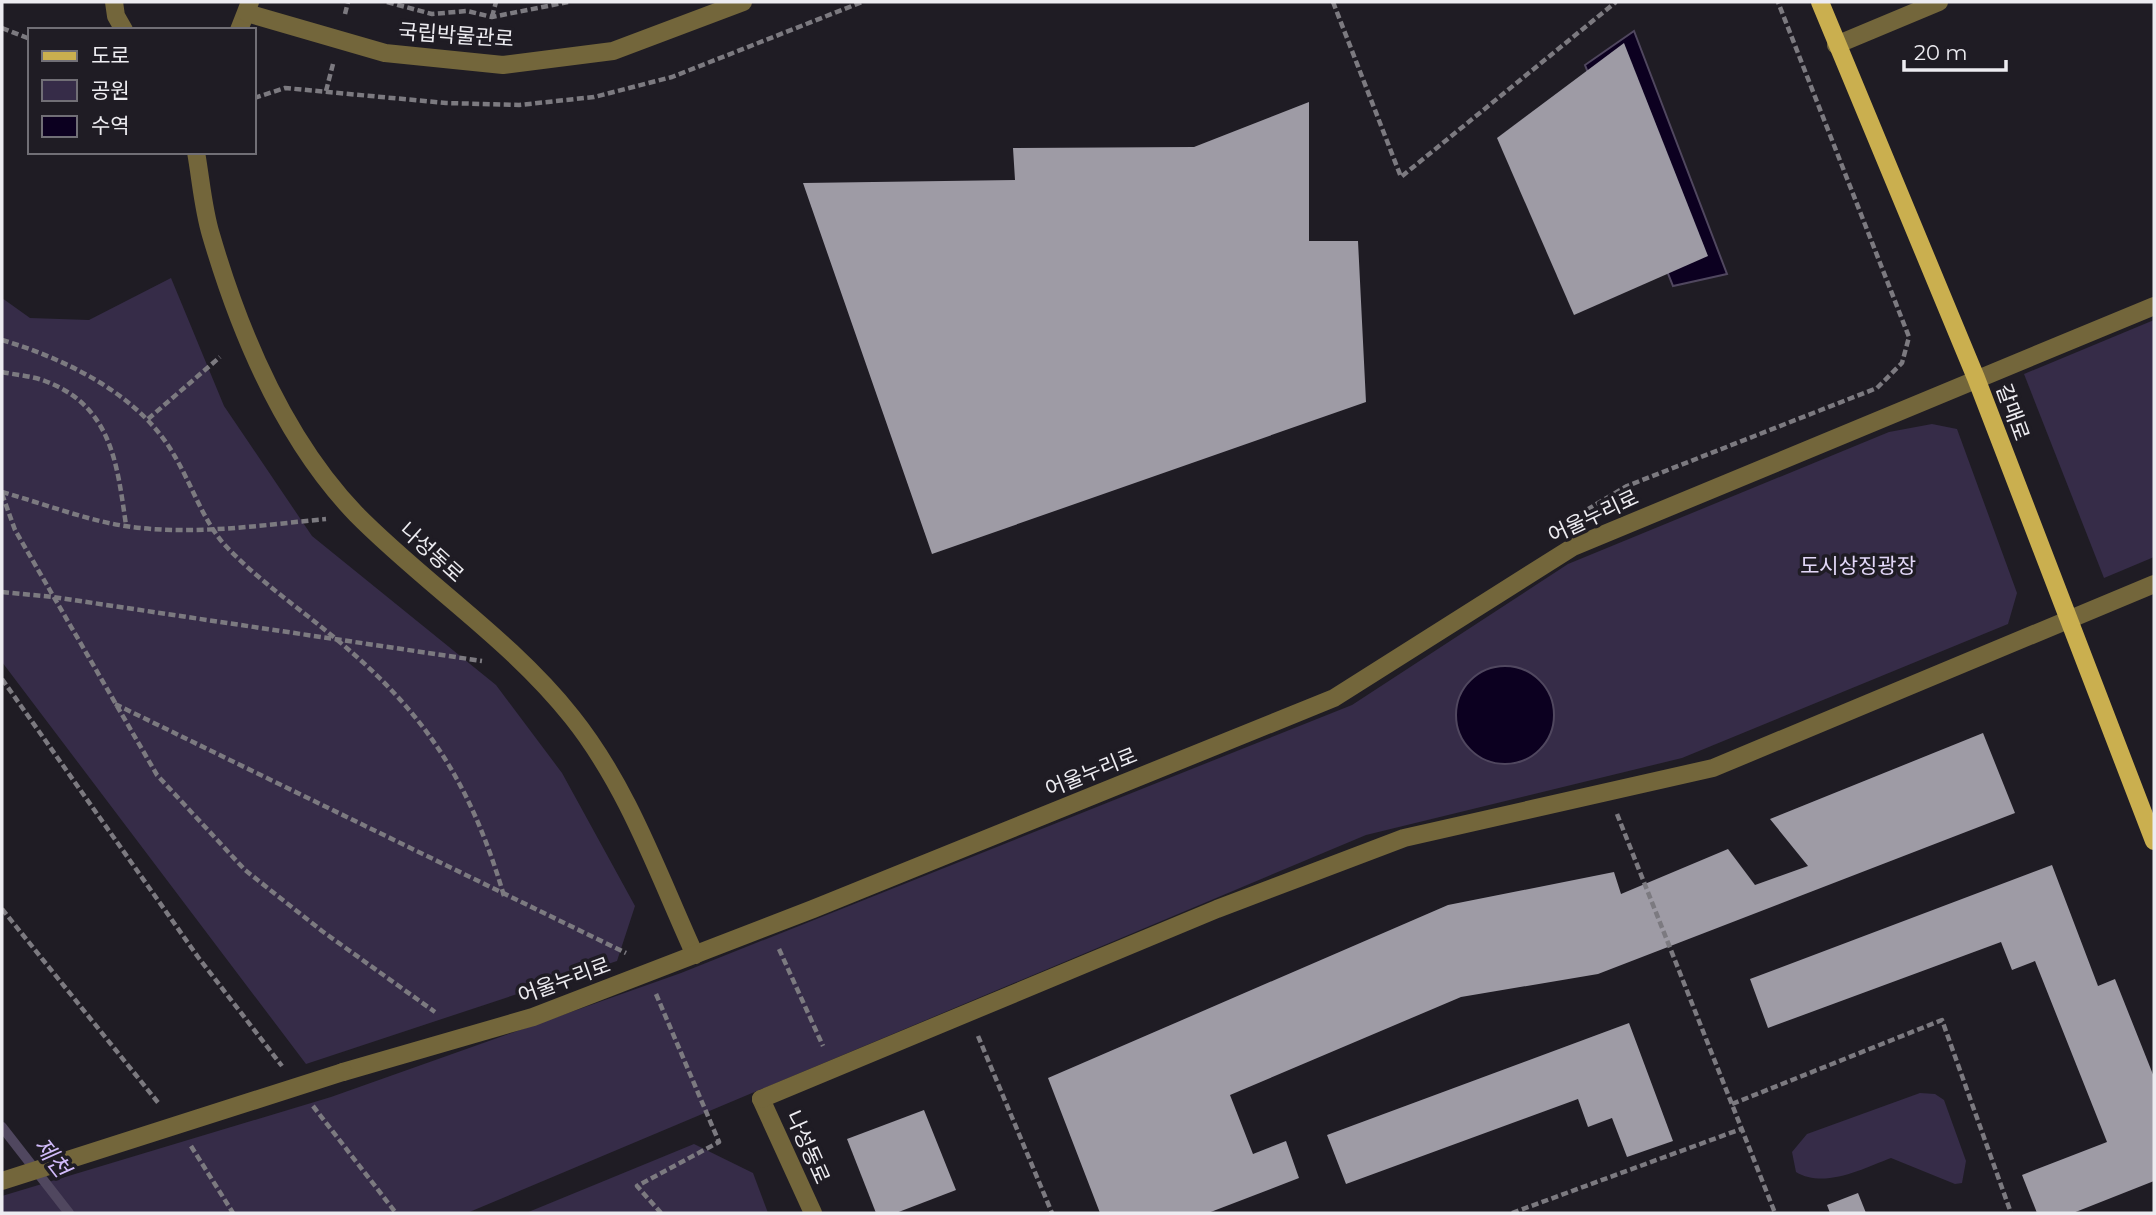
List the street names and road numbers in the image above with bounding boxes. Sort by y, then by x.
street label: 국립박물관로 [397,18,515,52]
street label: 갈매로 [1991,380,2035,444]
street label: 어울누리로 [1544,484,1642,548]
street label: 나성동로 [395,517,469,587]
street label: 어울누리로 [1042,742,1140,802]
street label: 어울누리로 [514,952,614,1008]
street label: 나성동로 [781,1107,835,1187]

